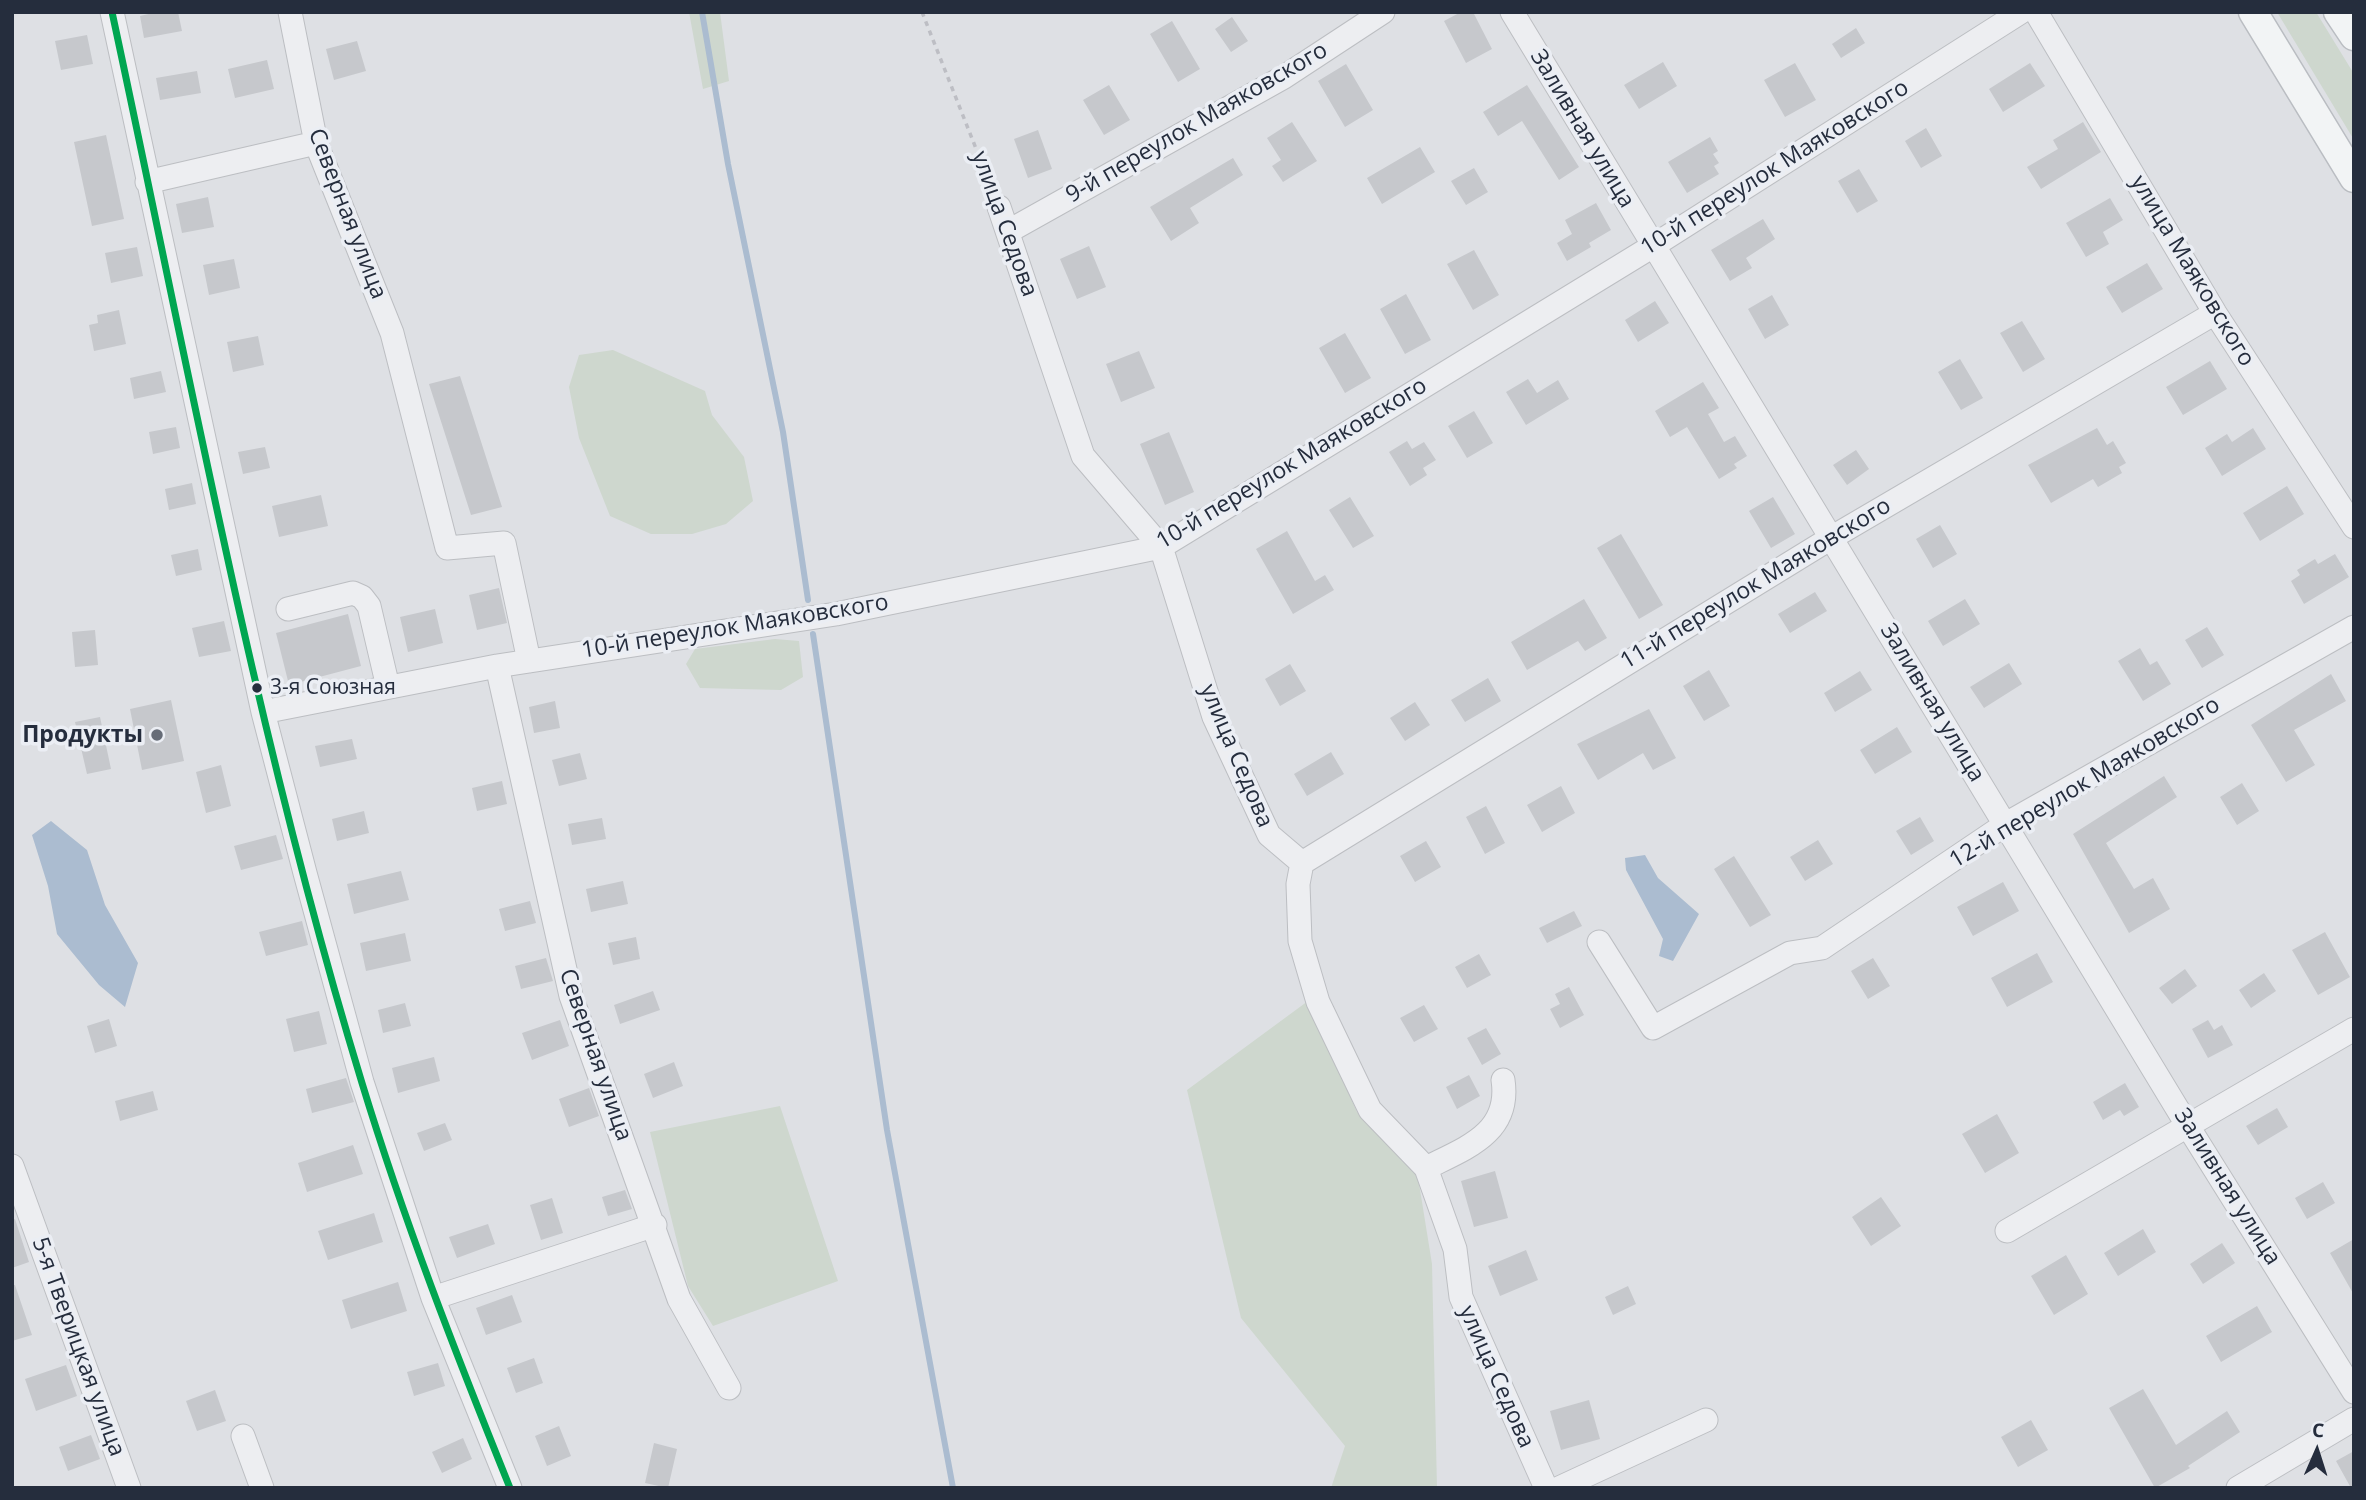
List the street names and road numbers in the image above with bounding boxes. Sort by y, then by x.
street label: 9-й переулок Маяковского [1061,37,1333,209]
street label: Заливная улица [1524,45,1640,213]
street label: 10-й переулок Маяковского [1636,74,1914,262]
street label: Северная улица [302,125,392,303]
street label: улица Седова [965,147,1043,301]
street label: улица Маяковского [2124,170,2260,372]
street label: 10-й переулок Маяковского [1152,372,1432,556]
street label: 11-й переулок Маяковского [1616,492,1896,676]
street label: 10-й переулок Маяковского [580,589,890,665]
street label: Заливная улица [1874,619,1990,787]
street label: улица Седова [1193,680,1279,832]
street label: 12-й переулок Маяковского [1945,691,2225,875]
street label: Северная улица [553,965,637,1145]
street label: Заливная улица [2168,1103,2286,1271]
street label: 5-я Тверицкая улица [26,1234,130,1460]
street label: улица Седова [1452,1302,1540,1452]

